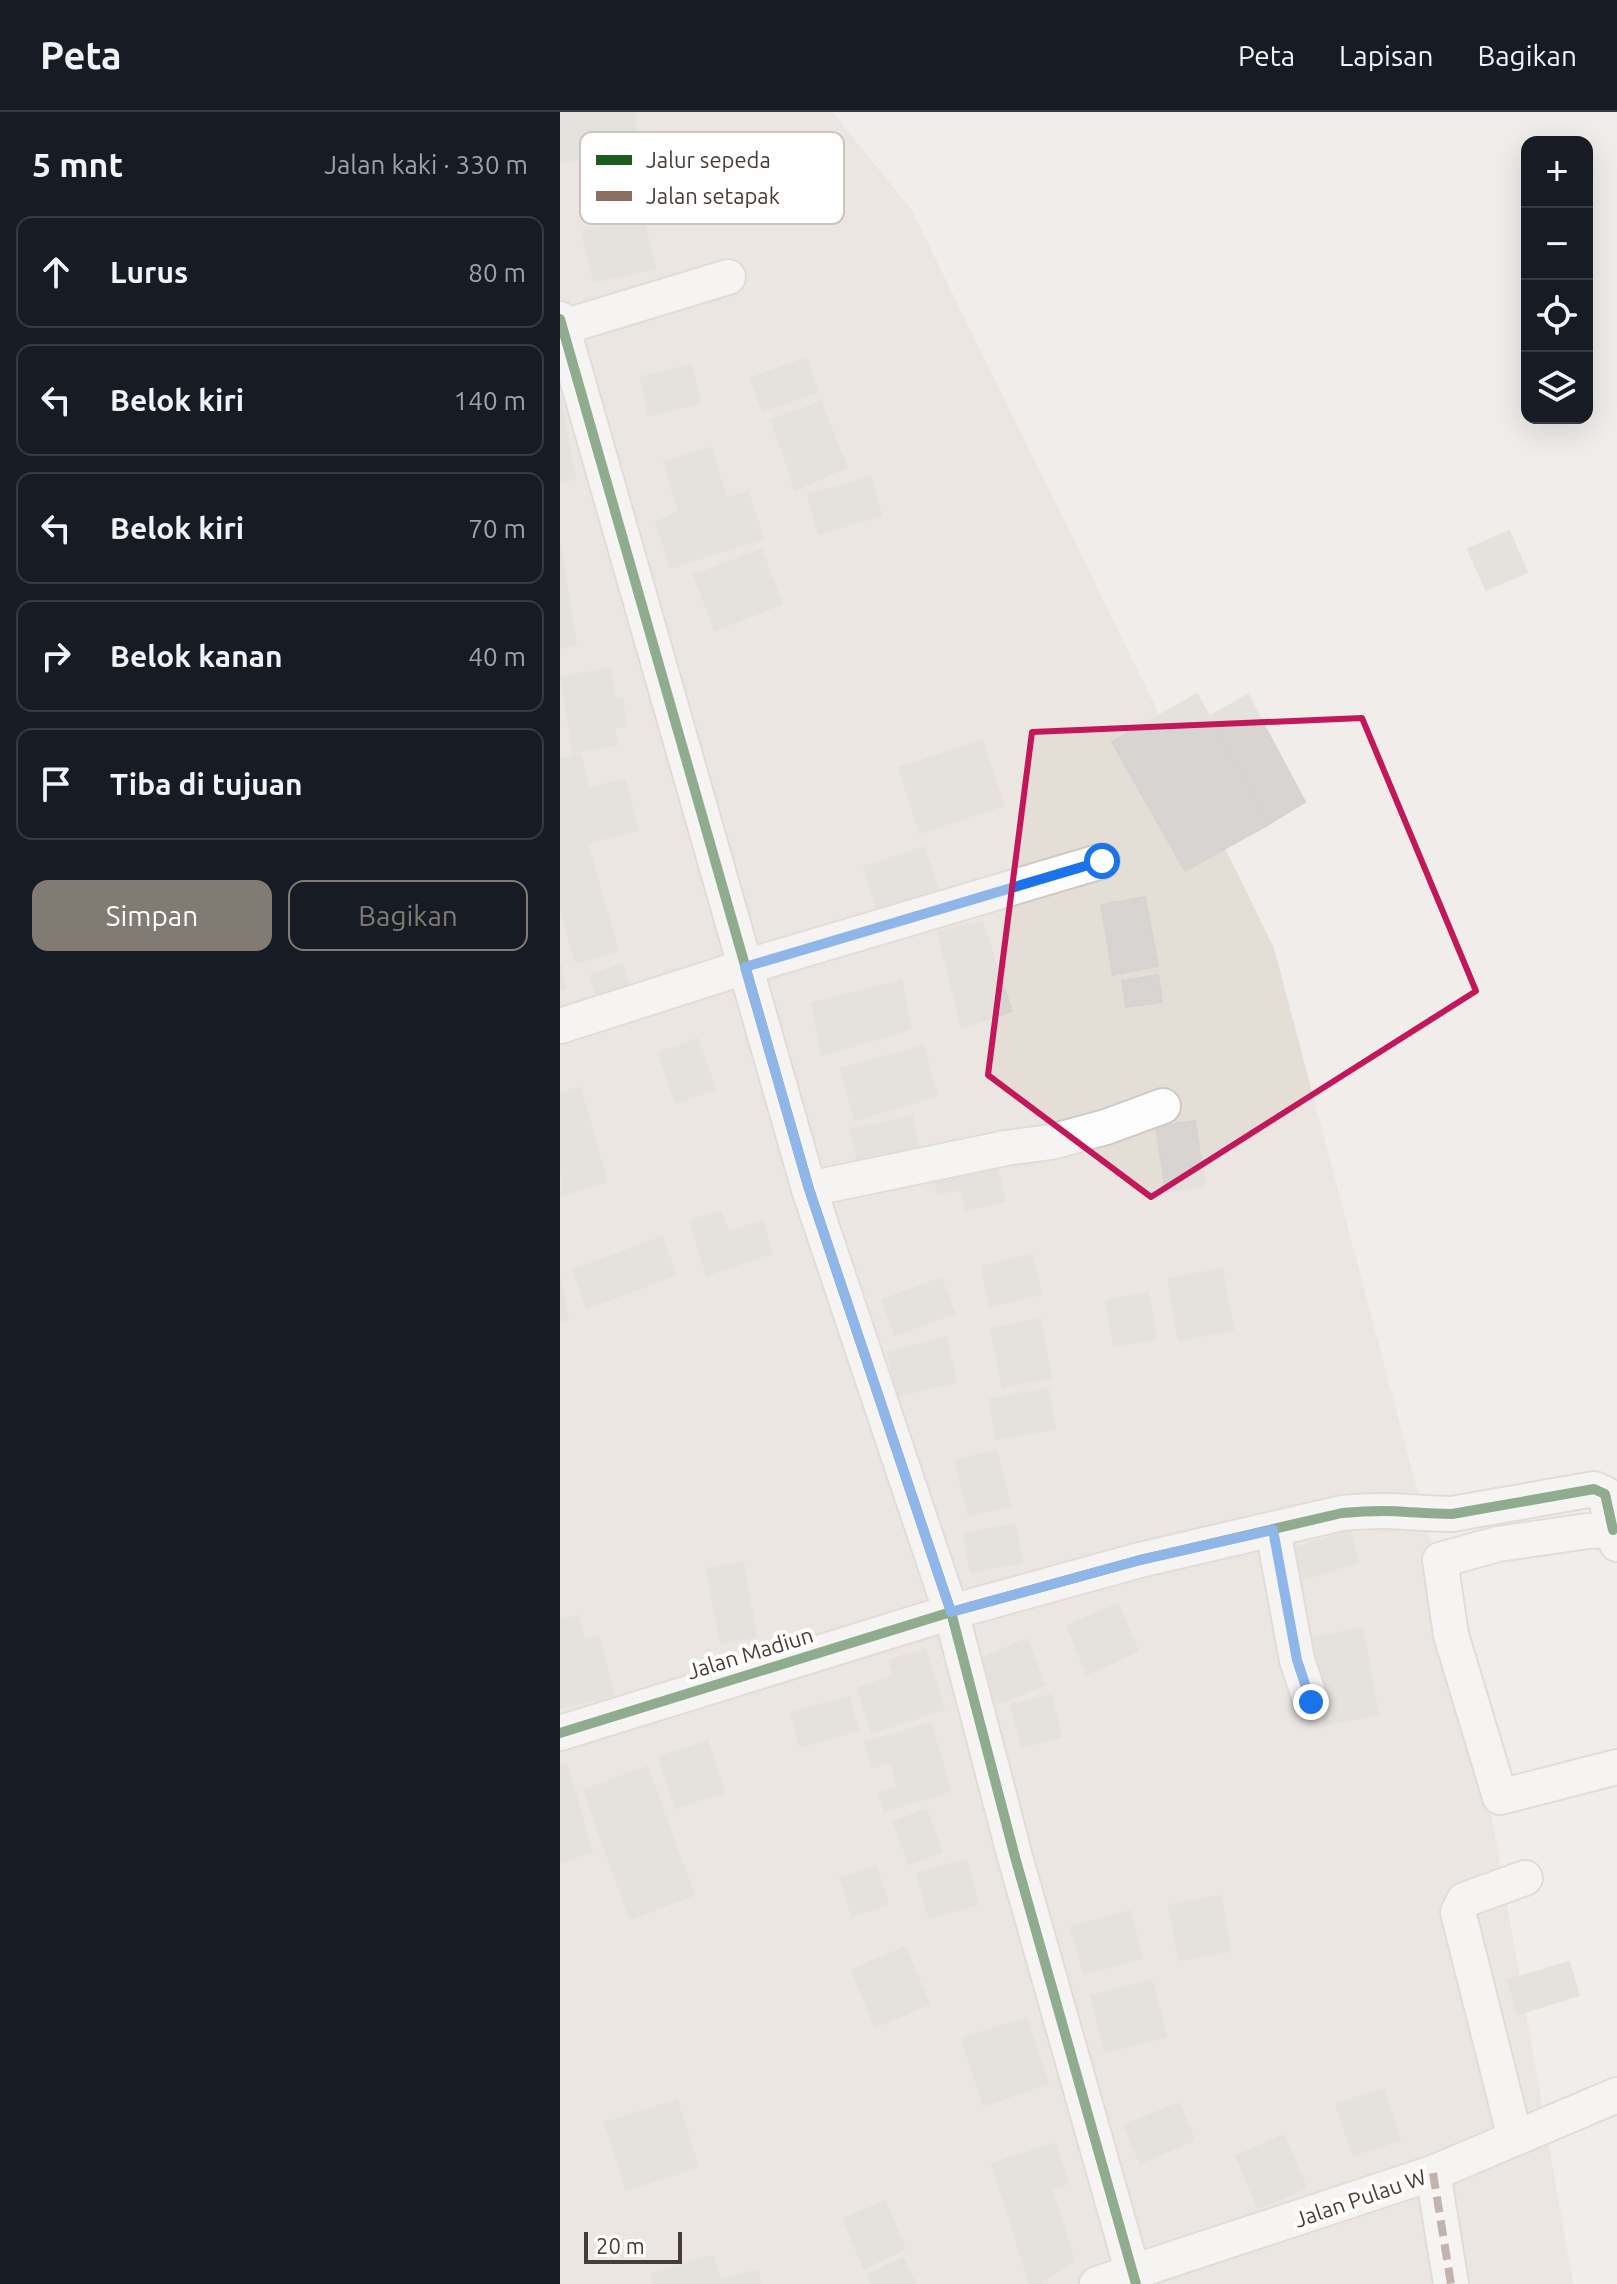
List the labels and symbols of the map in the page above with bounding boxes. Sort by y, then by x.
legend [580,132,844,224]
text: Jalur sepeda [646,147,771,172]
text: Jalan setapak [646,183,780,208]
route start [1084,843,1120,879]
street label: Jalan Madiun [684,1621,816,1684]
route end [1293,1684,1329,1720]
street label: Jalan Pulau W [1291,2163,1429,2232]
scale bar [584,2228,682,2264]

